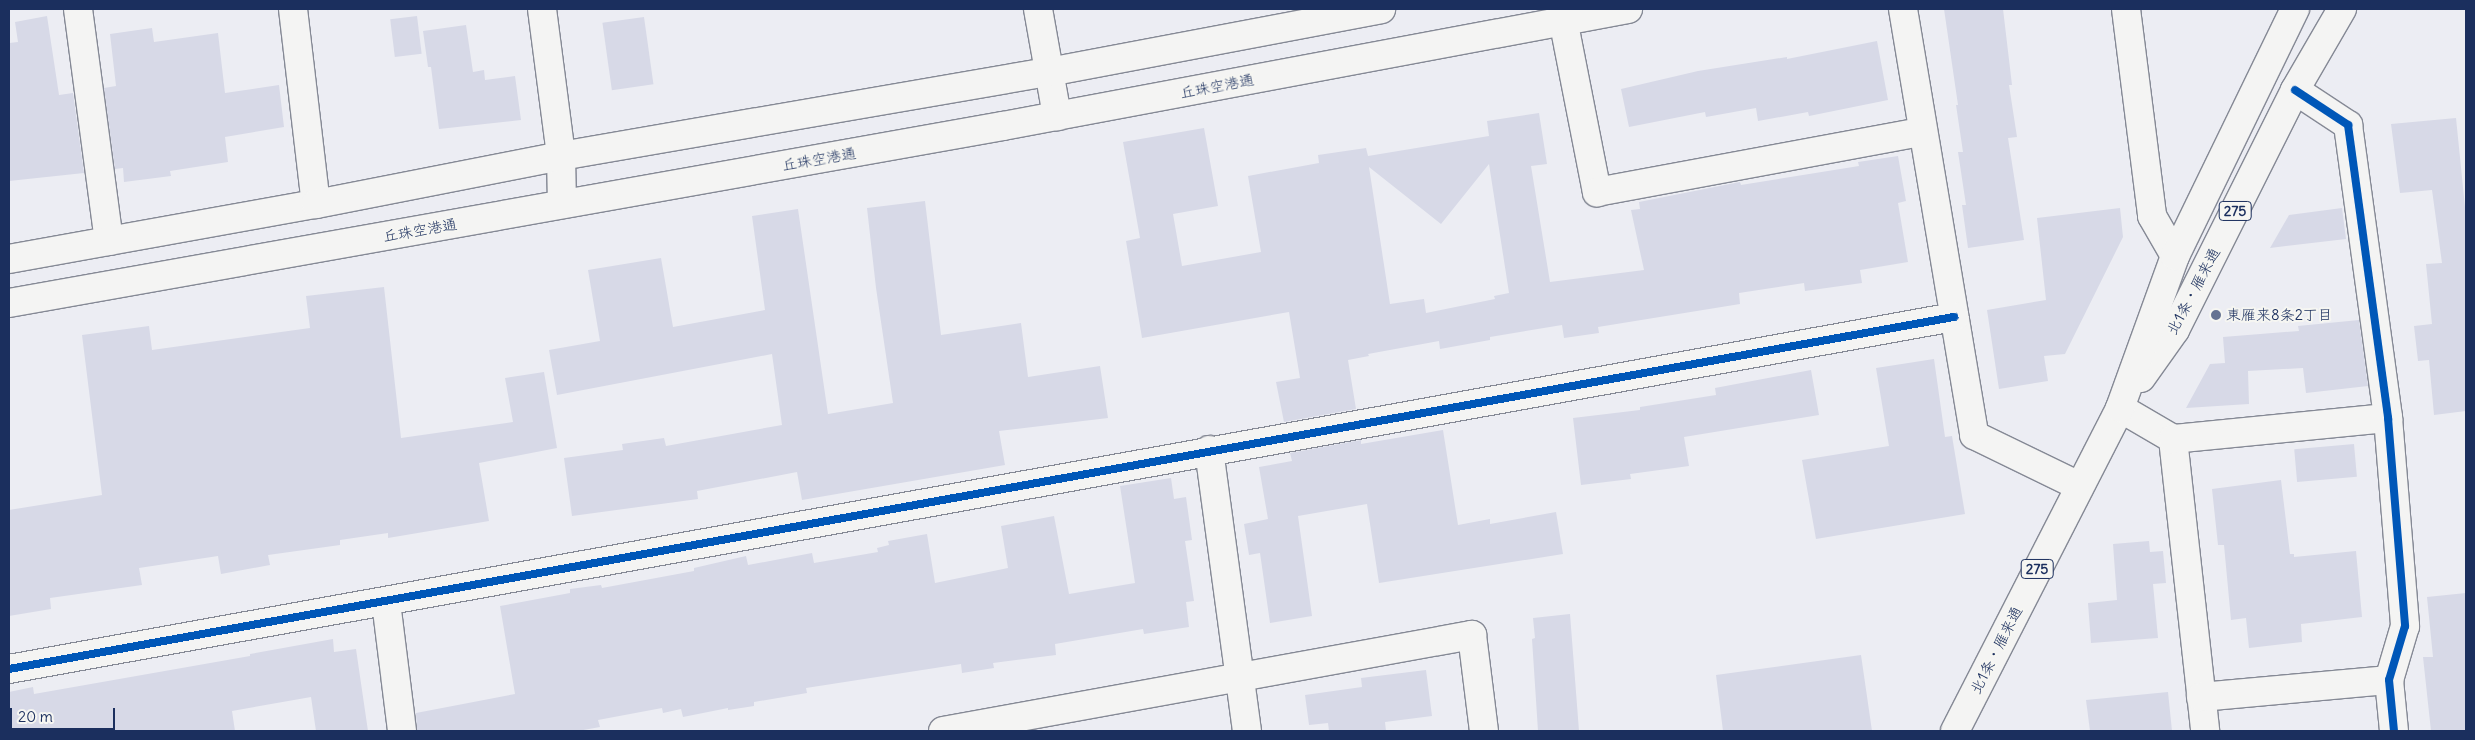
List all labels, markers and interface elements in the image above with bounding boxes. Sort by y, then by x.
street label: 丘珠空港通 [1178,70,1256,102]
street label: 丘珠空港通 [781,144,857,174]
road number: 275 [2218,200,2252,222]
street label: 丘珠空港通 [382,215,458,245]
street label: 北1条・雁来通 [2163,244,2223,338]
place label: 東雁来8条2丁目 [2226,306,2333,324]
marker: 東雁来8条2丁目 [2210,309,2222,321]
road number: 275 [2020,558,2054,580]
street label: 北1条・雁来通 [1966,603,2026,697]
scale bar [12,698,118,730]
text: 20 m [18,707,53,726]

